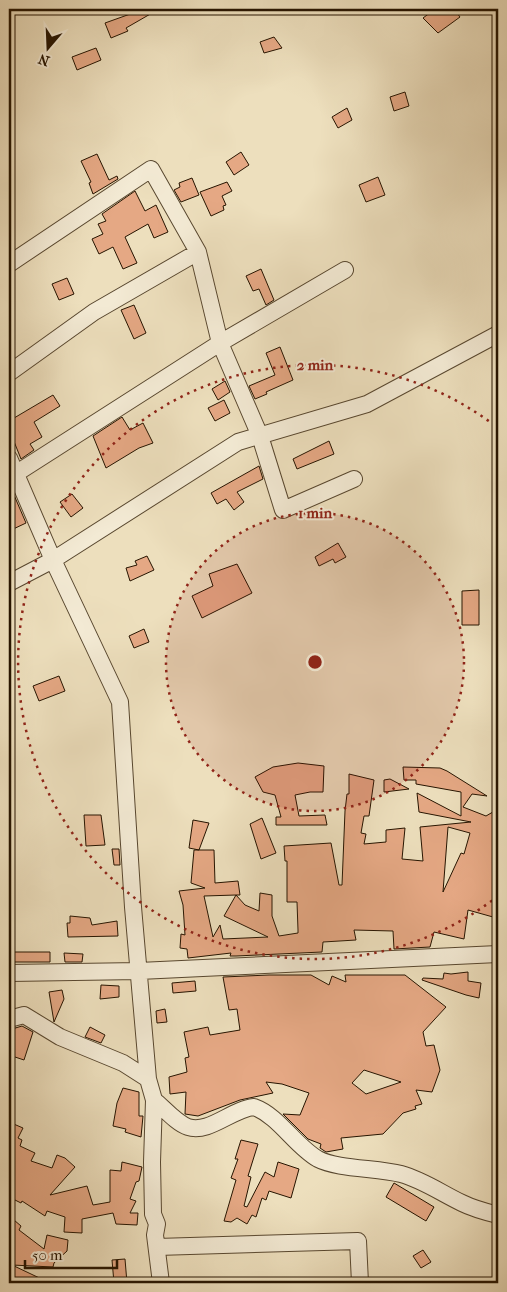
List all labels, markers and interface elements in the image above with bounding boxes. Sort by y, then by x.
north arrow [22,22,72,72]
text: N [36,50,52,70]
text: 2 min [297,356,334,374]
text: 1 min [298,504,332,522]
centre of rings [306,653,324,671]
scale bar [25,1237,118,1269]
text: 50 m [32,1246,63,1264]

